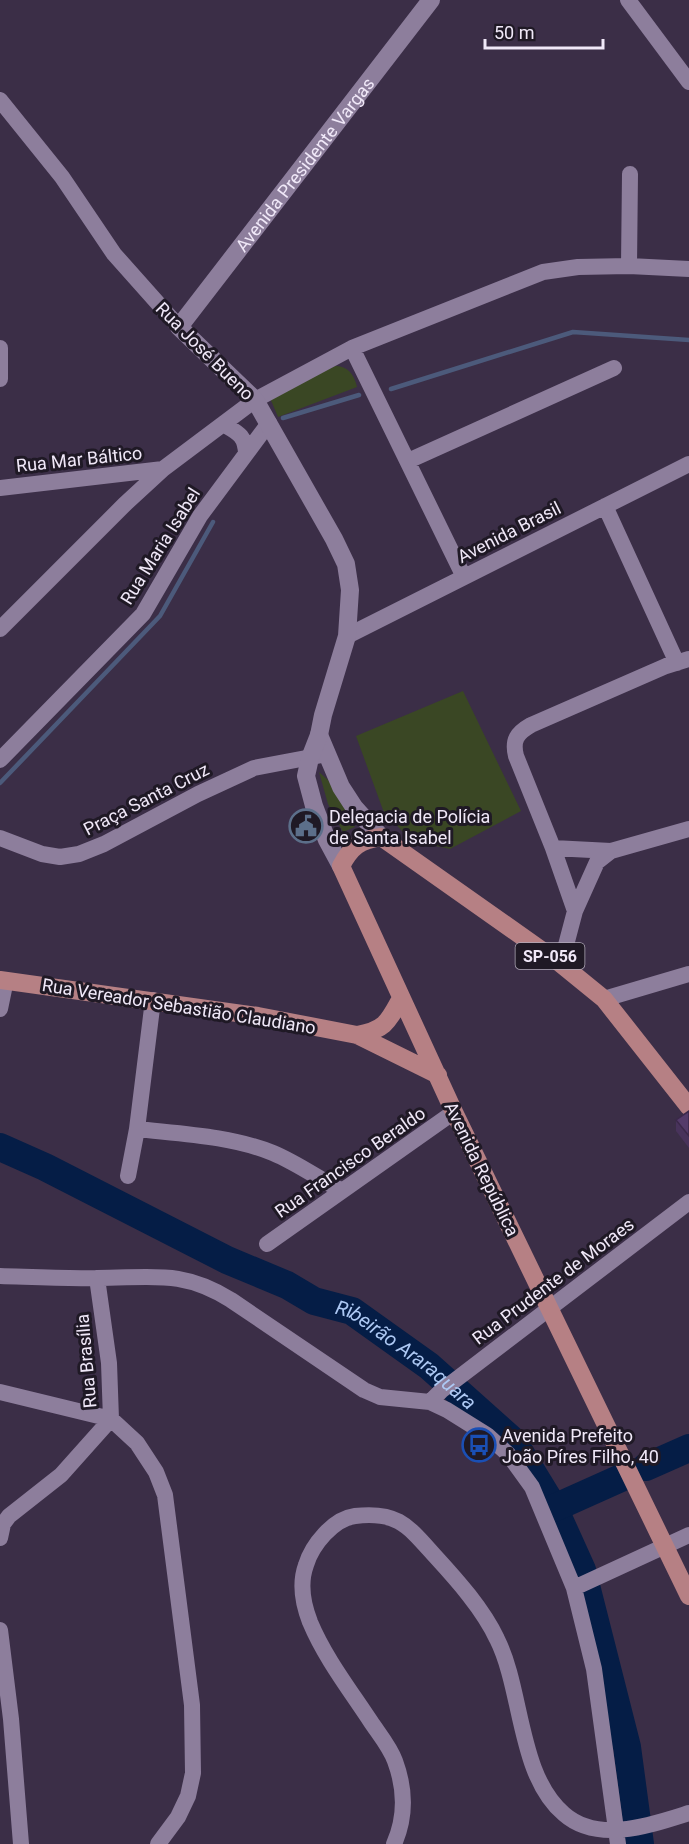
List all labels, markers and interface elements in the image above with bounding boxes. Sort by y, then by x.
scale bar [485,12,604,50]
text: 50 m [494,22,534,43]
street label: Avenida Presidente Vargas [231,73,378,255]
street label: Rua José Bueno [152,298,258,404]
street label: Rua Mar Báltico [15,442,143,476]
street label: Rua Maria Isabel [116,484,204,608]
street label: Avenida Brasil [454,497,564,567]
street label: Praça Santa Cruz [80,758,212,840]
place label: Delegacia de Polícia de Santa Isabel [329,806,490,848]
public building icon: Delegacia de Polícia de Santa Isabel [288,808,324,844]
road number: SP-056 [516,943,584,969]
street label: Rua Vereador Sebastião Claudiano [41,974,317,1038]
street label: Avenida República [440,1098,524,1240]
street label: Rua Francisco Beraldo [271,1102,429,1222]
street label: Rua Prudente de Moraes [468,1213,638,1349]
water label: Ribeirão Araraquara [333,1295,481,1414]
street label: Rua Brasília [71,1313,101,1409]
place label: Avenida Prefeito João Píres Filho, 40 [502,1425,659,1467]
bus stop icon: Avenida Prefeito João Píres Filho, 40 [461,1427,497,1463]

